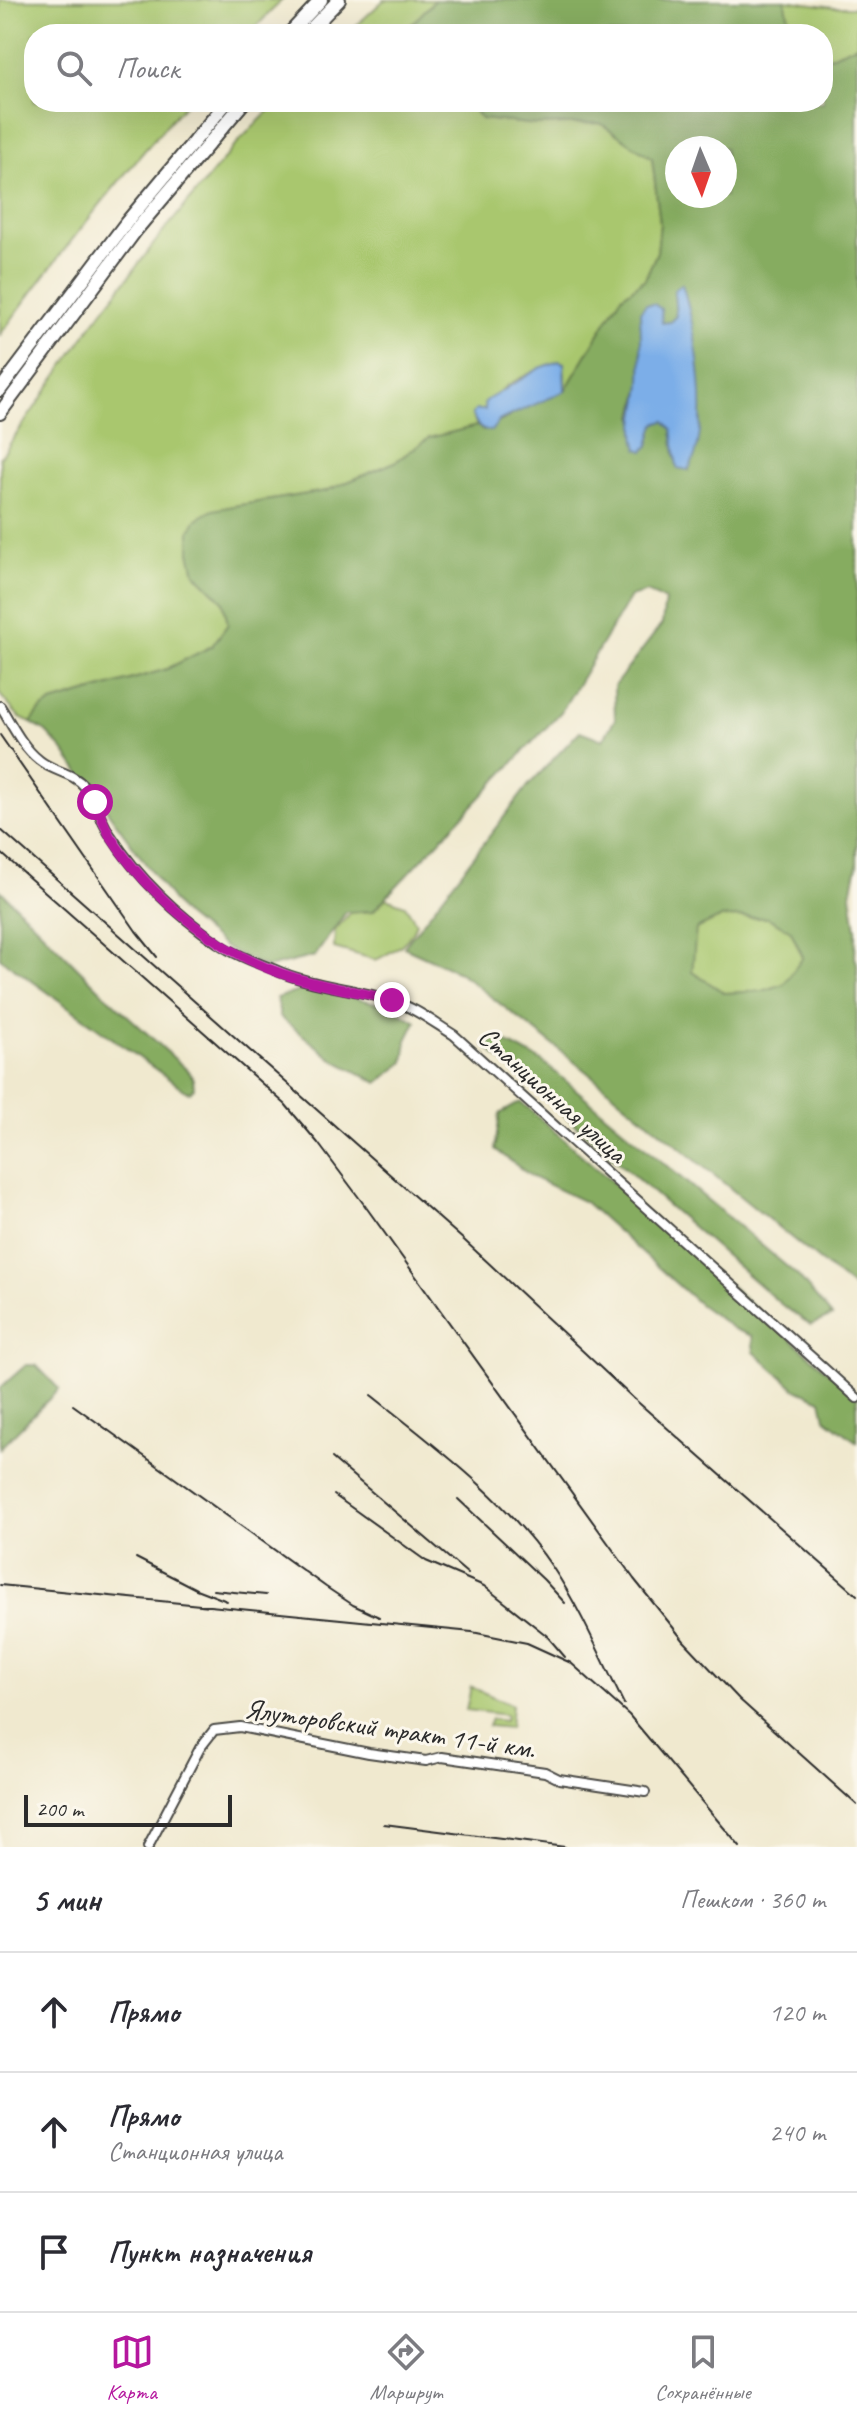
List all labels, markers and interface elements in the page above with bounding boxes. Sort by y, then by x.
search box [24,24,833,112]
icon: search [52,46,96,90]
text: Поиск [116,49,179,87]
north arrow [665,136,737,208]
route start [77,784,113,820]
route end [374,982,410,1018]
street label: Станционная улица [471,1019,635,1171]
street label: Ялуторовский тракт 11-й км. [242,1691,538,1766]
scale bar [24,1791,232,1827]
text: 200 m [36,1795,83,1823]
text: 5 мин [32,1878,101,1921]
text: Пешком · 360 m [680,1883,825,1916]
icon: ahead [32,1990,76,2034]
text: Прямо [108,1993,179,2031]
text: 120 m [769,1996,825,2029]
text: Прямо [108,2097,179,2135]
icon: ahead [32,2110,76,2154]
text: 240 m [769,2116,825,2149]
text: Станционная улица [108,2135,282,2168]
icon: arrive [32,2230,76,2274]
text: Пункт назначения [108,2233,311,2271]
tab: Карта [106,2330,157,2406]
tab: Маршрут [370,2330,442,2406]
tab: Сохранённые [655,2330,751,2406]

